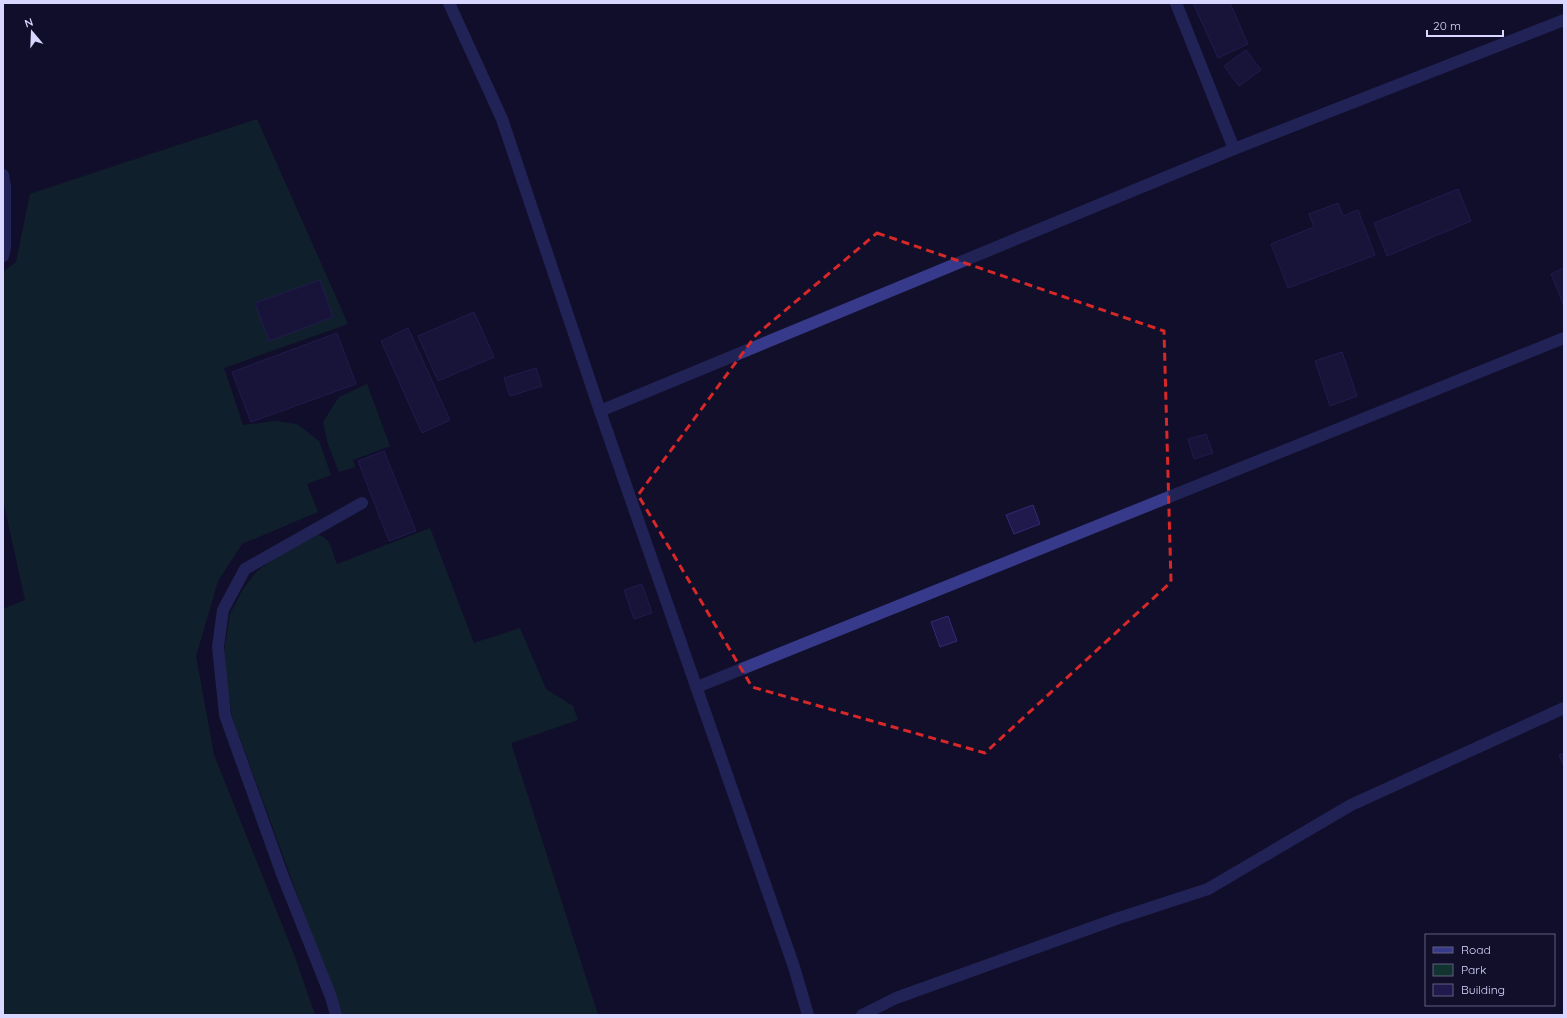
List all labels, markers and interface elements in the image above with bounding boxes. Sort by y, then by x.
north arrow [12,12,52,52]
scale bar [1427,12,1503,38]
text: N [23,15,35,30]
text: 20 m [1433,18,1461,33]
legend [1425,934,1555,1006]
text: Road [1461,942,1491,957]
text: Park [1461,962,1486,977]
text: Building [1461,982,1505,997]

